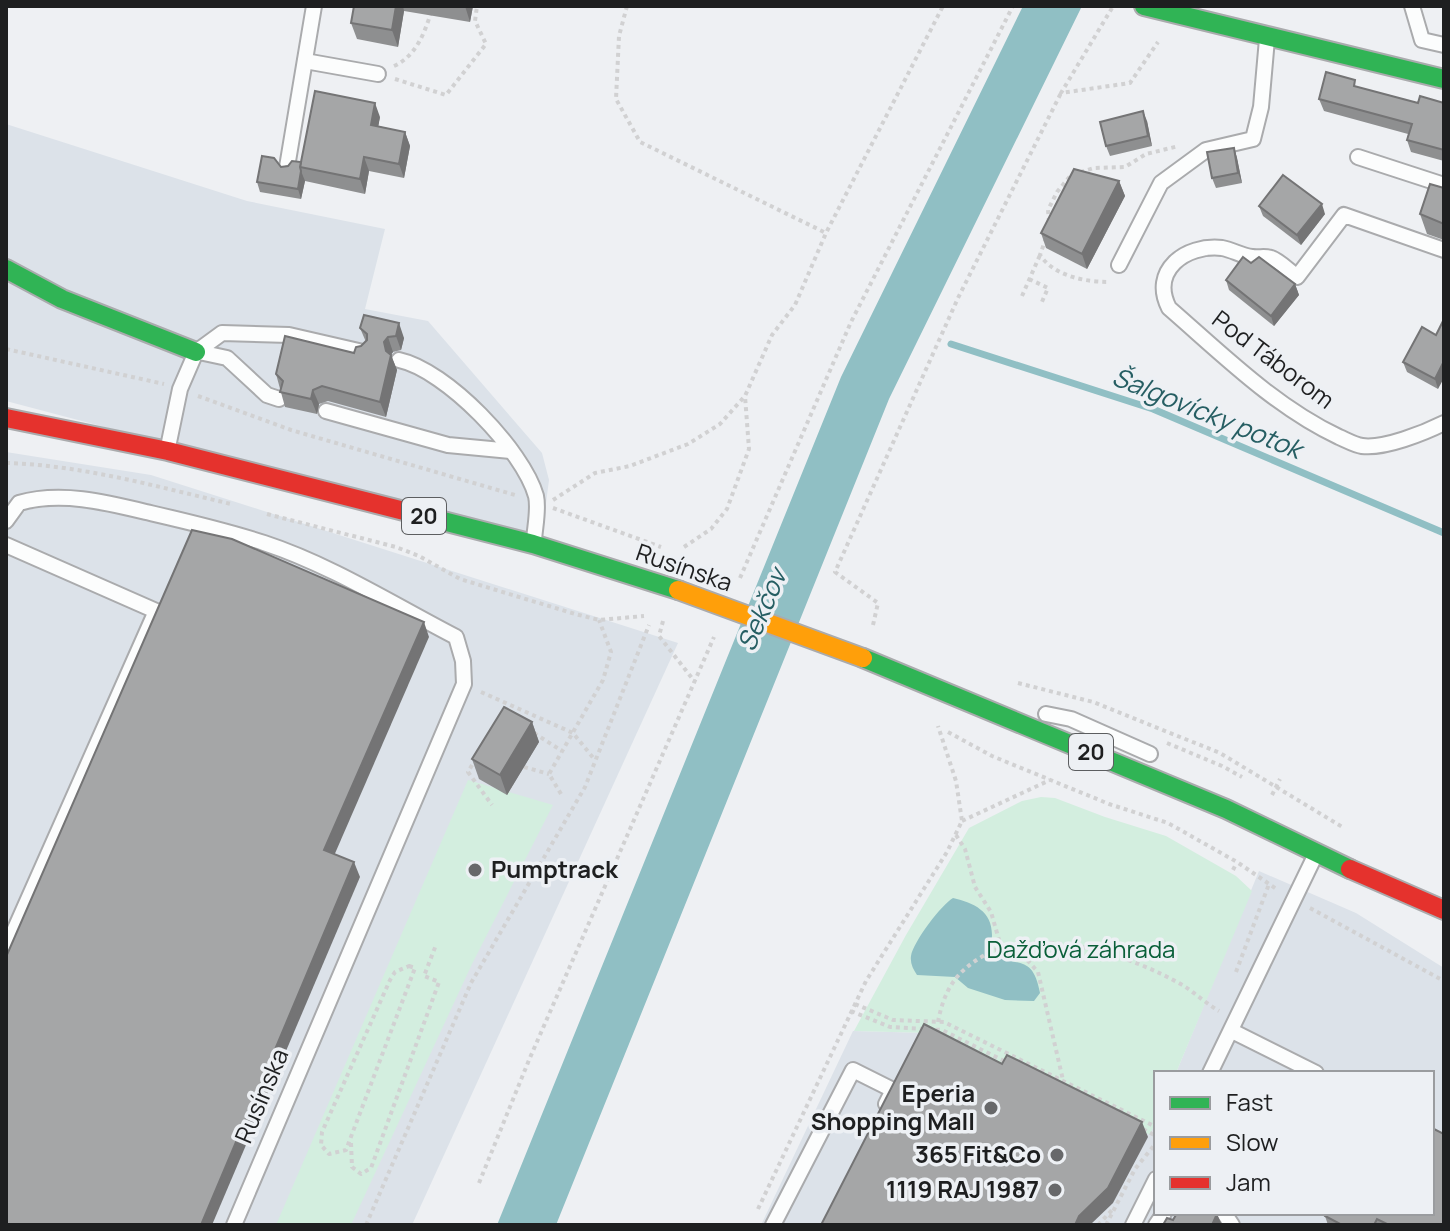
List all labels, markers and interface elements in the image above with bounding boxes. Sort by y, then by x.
street label: Pod Táborom [1206,302,1342,416]
water label: Šalgovícky potok [1107,358,1311,468]
road number: 20 [402,498,446,534]
street label: Rusínska [632,535,737,598]
water label: Sekčov [728,560,796,656]
road number: 20 [1069,734,1113,770]
place label: Pumptrack [491,852,619,885]
marker: Pumptrack [466,861,484,879]
park label: Dažďová záhrada [987,932,1175,965]
street label: Rusínska [226,1043,295,1148]
legend [1154,1071,1434,1215]
place label: Eperia Shopping Mall [811,1076,975,1137]
text: Fast [1226,1085,1273,1118]
marker: Eperia Shopping Mall [982,1099,1000,1117]
text: Slow [1226,1125,1279,1158]
place label: 365 Fit&Co [915,1137,1041,1170]
marker: 365 Fit&Co [1048,1146,1066,1164]
text: Jam [1226,1165,1271,1198]
place label: 1119 RAJ 1987 [886,1172,1039,1205]
marker: 1119 RAJ 1987 [1046,1181,1064,1199]

